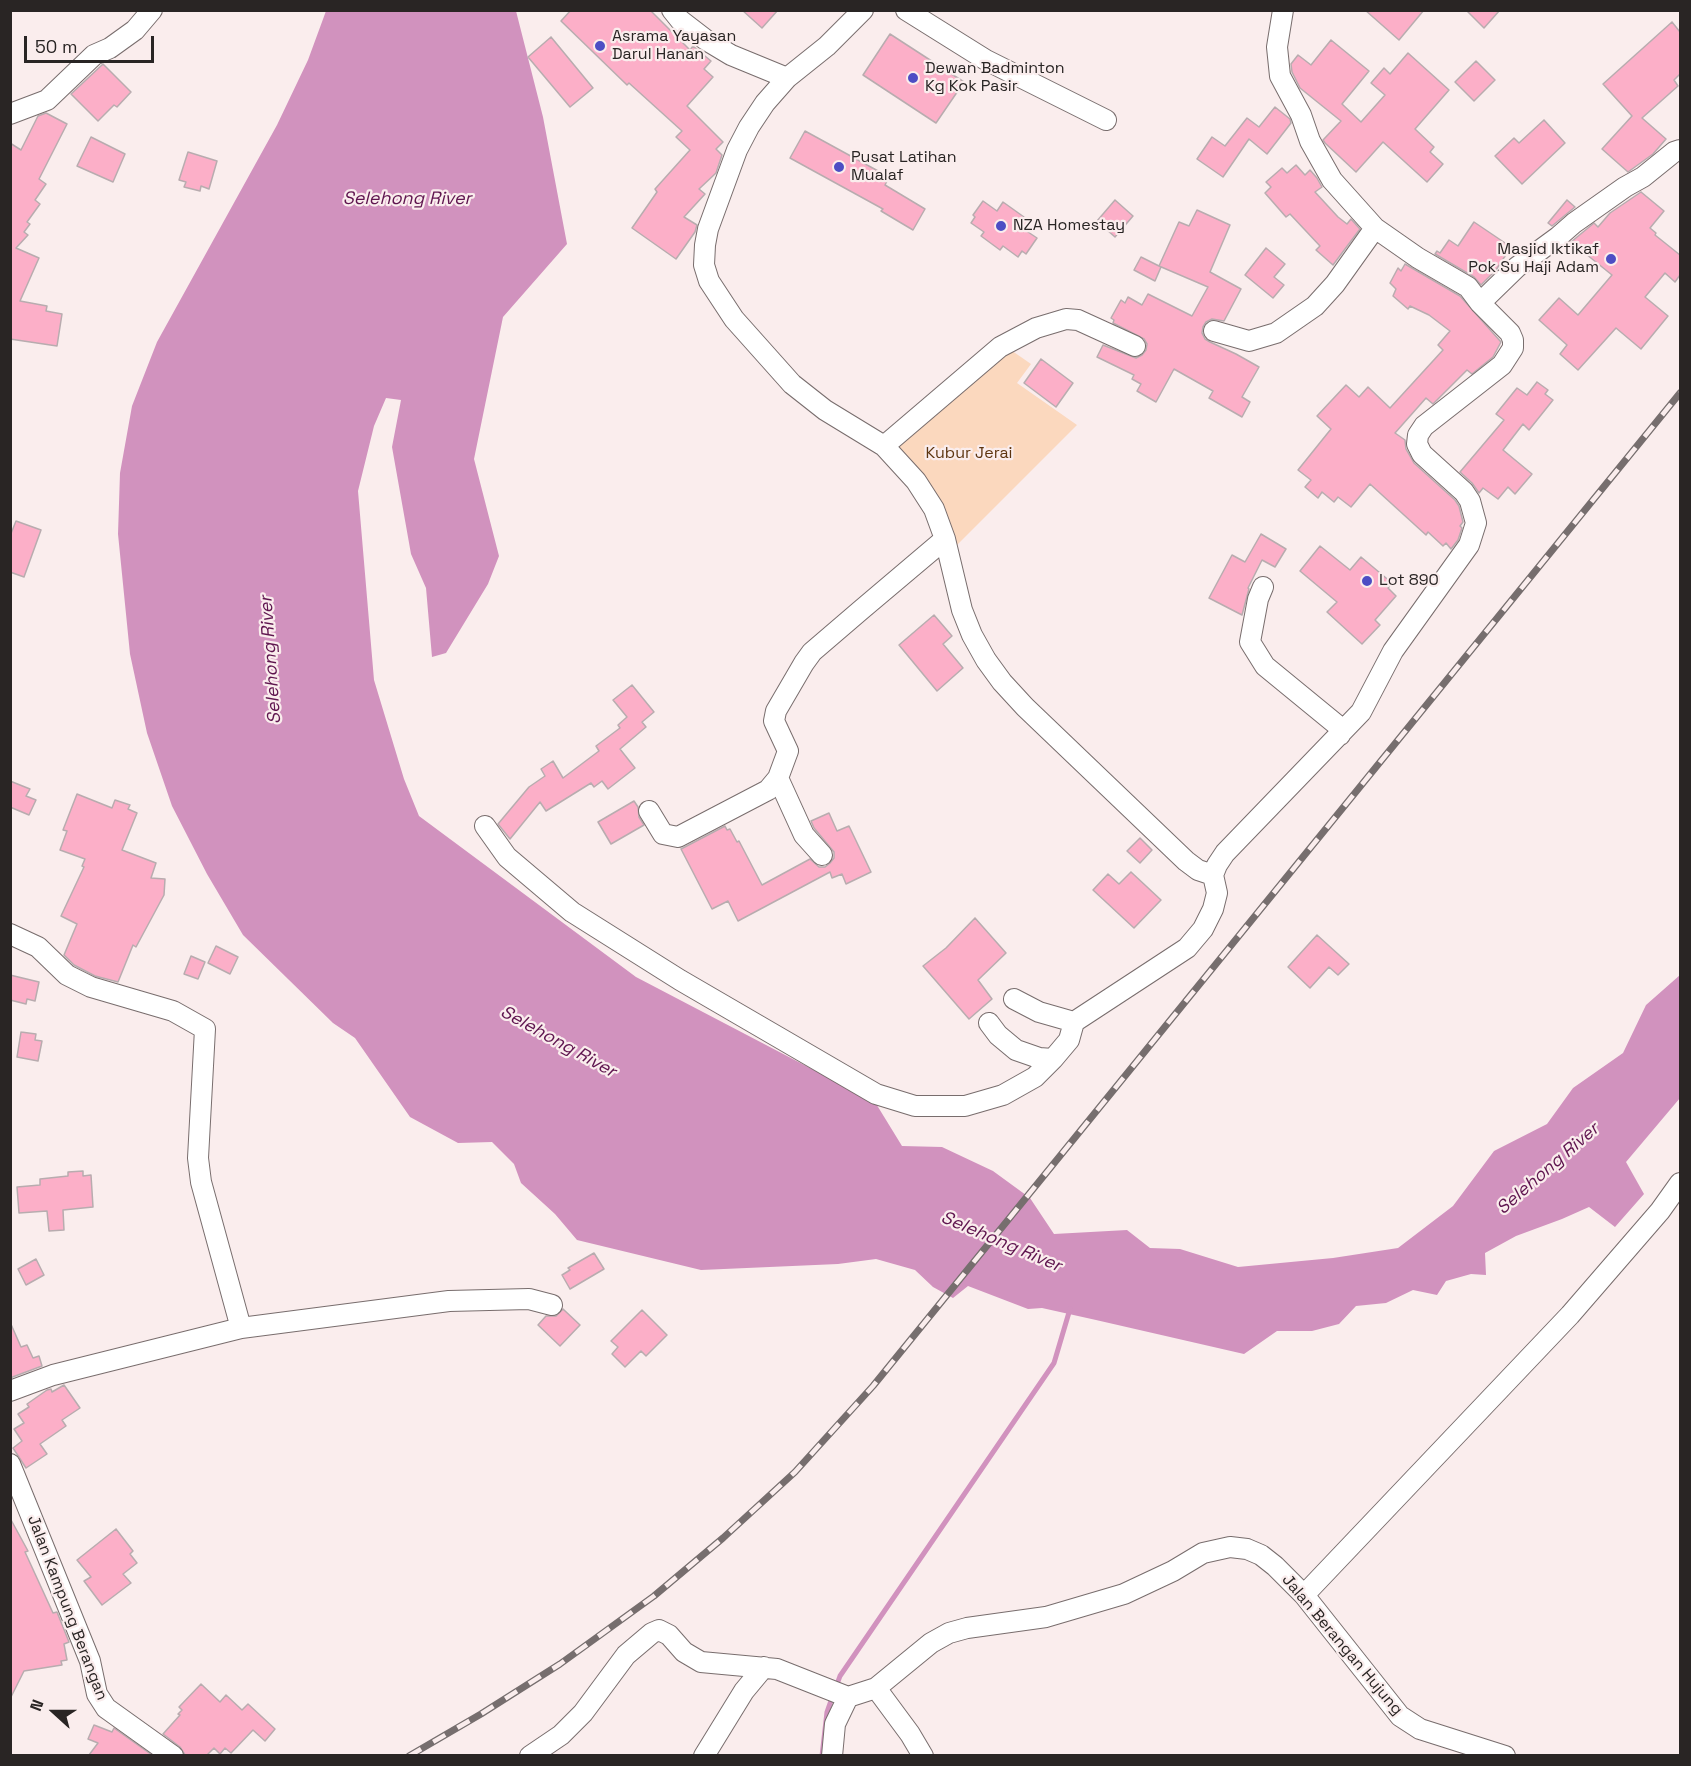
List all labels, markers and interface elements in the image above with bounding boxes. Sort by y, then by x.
scale bar [27,24,158,62]
place label: Asrama Yayasan Darul Hanan [612,27,736,65]
text: 50 m [35,35,77,58]
marker: Asrama Yayasan Darul Hanan [593,39,607,53]
place label: Dewan Badminton Kg Kok Pasir [925,59,1065,97]
marker: Dewan Badminton Kg Kok Pasir [906,71,920,85]
place label: Pusat Latihan Mualaf [851,148,956,186]
marker: Pusat Latihan Mualaf [832,160,846,174]
water label: Selehong River [343,188,471,210]
place label: NZA Homestay [1013,216,1125,236]
marker: NZA Homestay [994,219,1008,233]
place label: Masjid Iktikaf Pok Su Haji Adam [1468,240,1599,278]
marker: Masjid Iktikaf Pok Su Haji Adam [1604,252,1618,266]
park label: Kubur Jerai [925,444,1013,464]
place label: Lot 890 [1379,571,1439,591]
marker: Lot 890 [1360,574,1374,588]
water label: Selehong River [256,595,286,725]
water label: Selehong River [496,1001,620,1083]
water label: Selehong River [1492,1119,1604,1219]
water label: Selehong River [938,1207,1064,1277]
street label: Jalan Kampung Berangan [23,1513,111,1703]
street label: Jalan Berangan Hujung [1278,1571,1406,1719]
north arrow [24,1682,84,1742]
text: N [25,1697,48,1714]

